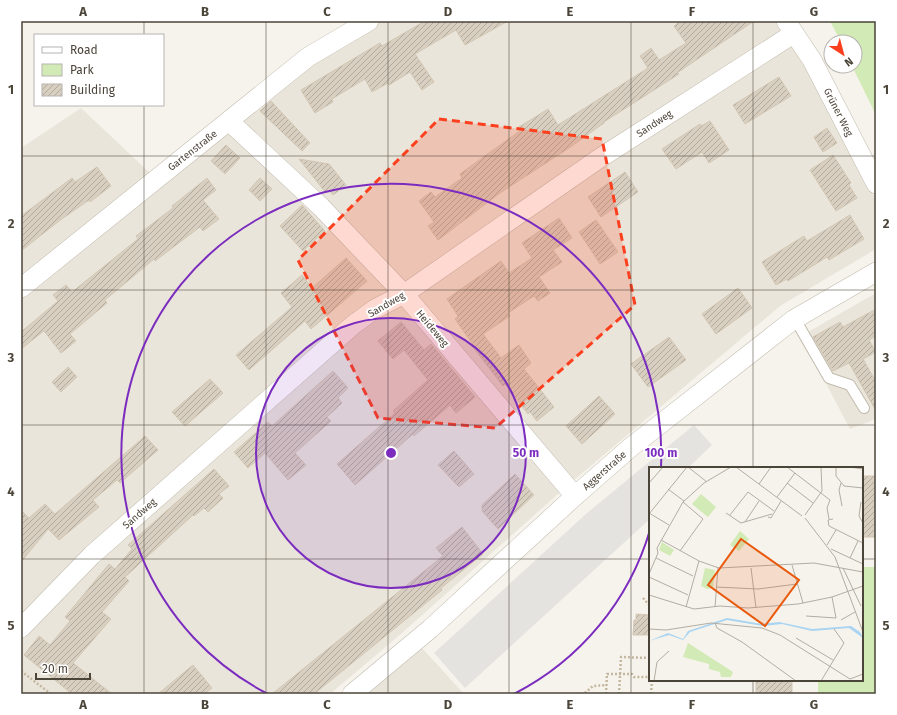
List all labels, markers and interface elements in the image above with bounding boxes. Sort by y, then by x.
text: A [78,4,87,19]
text: B [201,4,209,19]
text: C [323,4,331,19]
text: D [444,4,453,19]
text: E [567,4,574,19]
text: F [689,4,696,19]
text: G [810,4,818,19]
legend [34,34,164,106]
north arrow [823,34,863,74]
text: Road [70,43,98,57]
text: N [842,54,855,69]
text: Park [70,63,94,77]
text: 1 [8,82,14,97]
text: 1 [883,82,889,97]
text: Building [70,83,116,97]
street label: Grüner Weg [821,86,856,139]
street label: Sandweg [634,107,675,140]
street label: Gartenstraße [166,128,220,174]
text: 2 [8,216,15,231]
text: 2 [883,216,890,231]
street label: Sandweg [366,289,408,320]
street label: Heideweg [413,308,452,350]
text: 3 [7,350,15,365]
text: 3 [882,350,890,365]
centre of rings [384,446,398,460]
text: 50 m [513,446,539,460]
text: 100 m [645,446,677,460]
street label: Aggerstraße [580,449,629,493]
inset map [649,467,863,681]
text: 4 [7,484,15,499]
text: 4 [882,484,890,499]
street label: Sandweg [120,495,159,532]
text: 5 [8,618,15,633]
text: 5 [883,618,890,633]
scale bar [36,655,90,681]
text: 20 m [42,662,68,676]
text: A [78,697,87,712]
text: B [201,697,209,712]
text: C [323,697,331,712]
text: D [444,697,453,712]
text: E [567,697,574,712]
text: F [689,697,696,712]
text: G [810,697,818,712]

